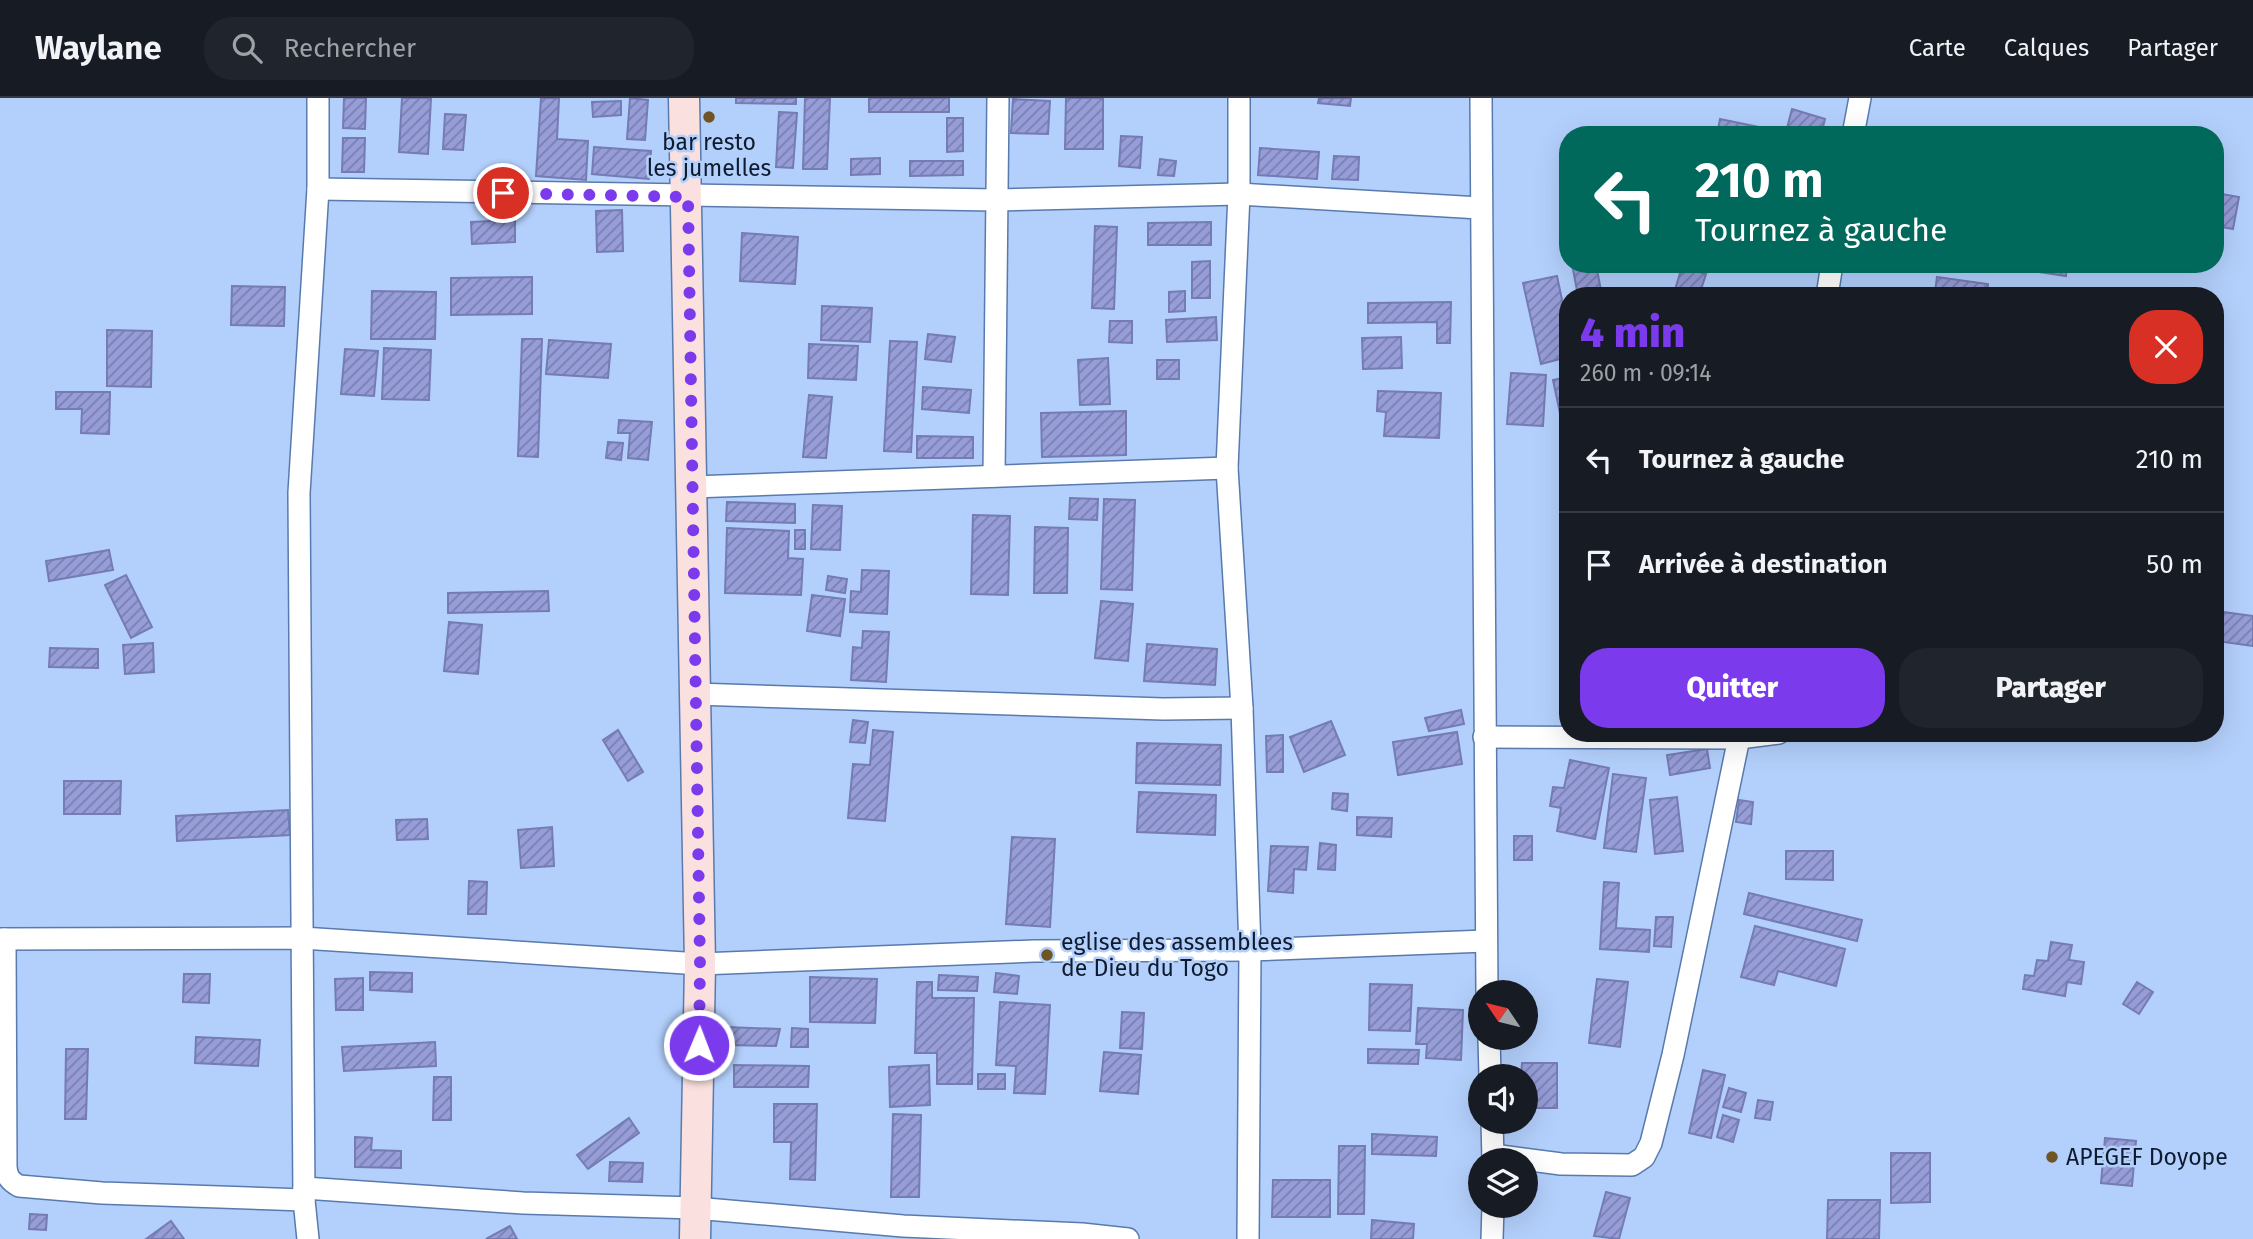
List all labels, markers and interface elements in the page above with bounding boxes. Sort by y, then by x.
search box [204,17,694,80]
text: Waylane [35,28,162,68]
icon: search [228,29,266,67]
text: Rechercher [284,33,416,64]
text: Carte [1909,34,1966,62]
text: Calques [2004,34,2089,62]
text: Partager [2127,34,2218,62]
marker: bar resto les jumelles [701,109,717,125]
place label: bar resto les jumelles [647,128,771,182]
text: 210 m [1695,151,1824,210]
icon: left [1580,154,1671,245]
pin [473,163,533,223]
icon: arrive [484,174,522,212]
text: Tournez à gauche [1695,211,1947,249]
text: 4 min [1580,308,1685,358]
button: close [2129,310,2203,384]
text: 260 m · 09:14 [1580,359,1711,387]
icon: left [1580,441,1618,479]
text: Tournez à gauche [1639,444,1844,475]
text: 210 m [2136,444,2203,475]
icon: arrive [1580,546,1618,584]
text: Arrivée à destination [1639,549,1888,580]
text: 50 m [2146,549,2203,580]
button: Quitter [1580,648,1885,728]
button: Partager [1899,648,2203,728]
place label: eglise des assemblees de Dieu du Togo [1061,928,1293,982]
marker: eglise des assemblees de Dieu du Togo [1039,947,1055,963]
north arrow [1468,980,1538,1050]
map controls [1468,980,1538,1218]
position arrow [662,1008,736,1082]
button: sound [1468,1064,1538,1134]
place label: APEGEF Doyope [2066,1143,2228,1171]
button: layers [1468,1148,1538,1218]
marker: APEGEF Doyope [2044,1149,2060,1165]

